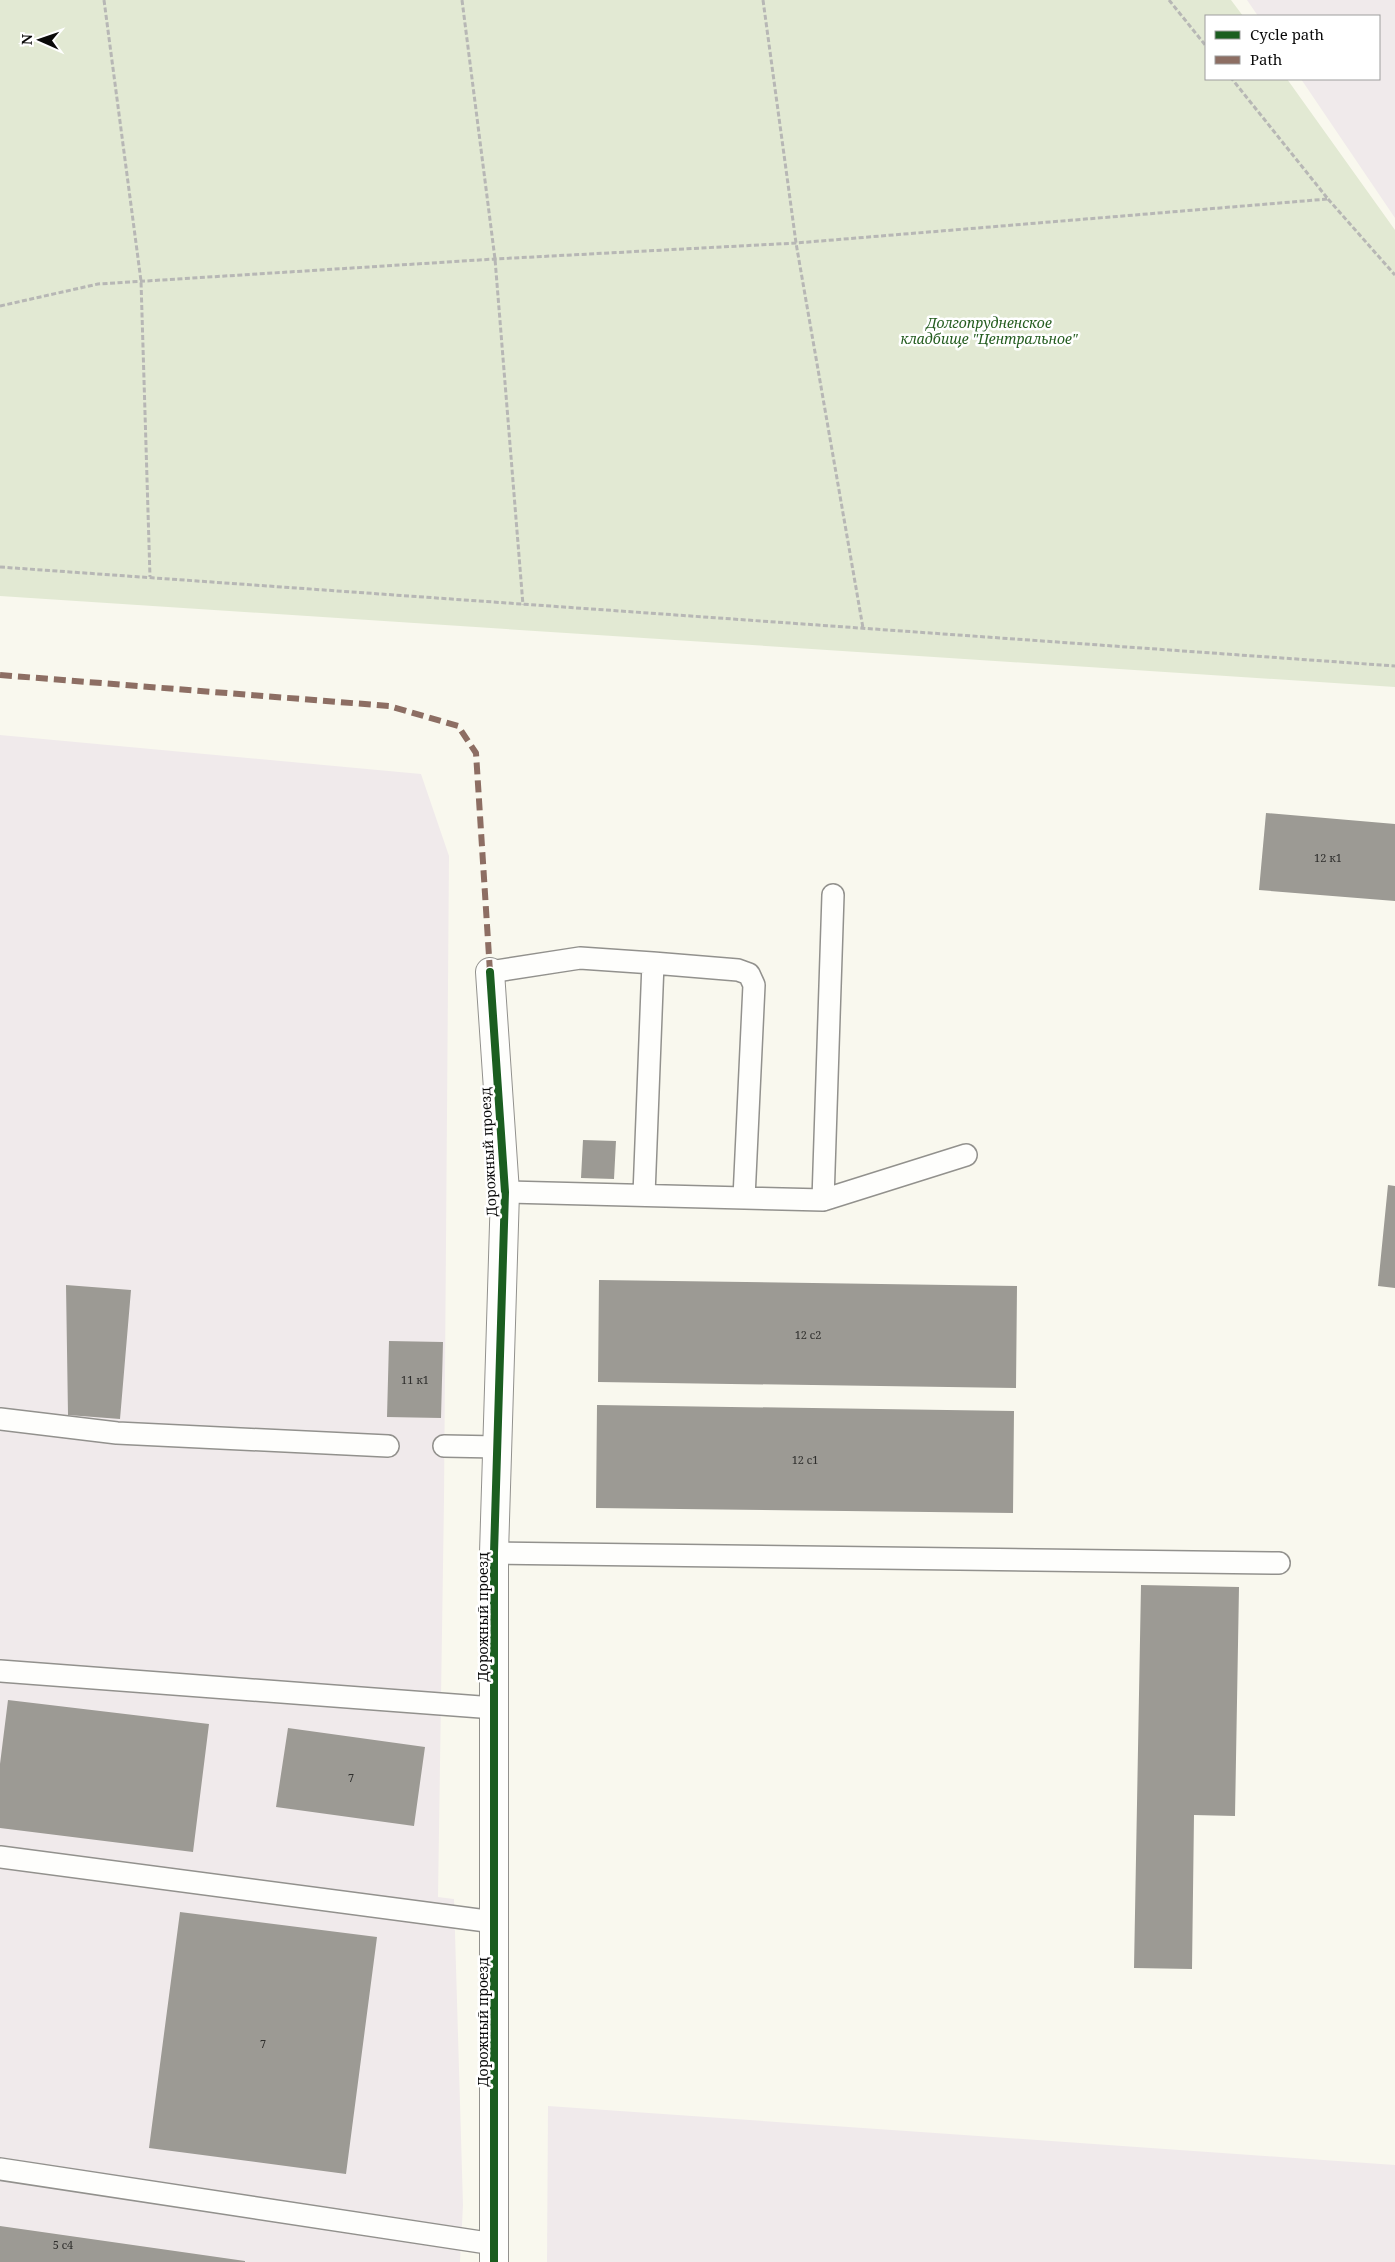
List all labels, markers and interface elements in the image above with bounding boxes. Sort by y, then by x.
north arrow [15,15,65,65]
legend [1205,15,1380,80]
text: Cycle path [1250,24,1325,44]
text: N [17,34,36,45]
text: Path [1250,49,1283,69]
park label: Долгопрудненское кладбище "Центральное" [900,313,1079,348]
house number: 12 к1 [1314,850,1342,865]
street label: Дорожный проезд [475,1086,501,1217]
house number: 12 с2 [795,1327,821,1342]
house number: 11 к1 [401,1372,429,1387]
house number: 12 с1 [792,1452,818,1467]
street label: Дорожный проезд [473,1552,492,1682]
house number: 7 [348,1770,354,1785]
street label: Дорожный проезд [473,1957,492,2087]
house number: 7 [260,2036,266,2051]
house number: 5 с4 [53,2237,73,2252]

